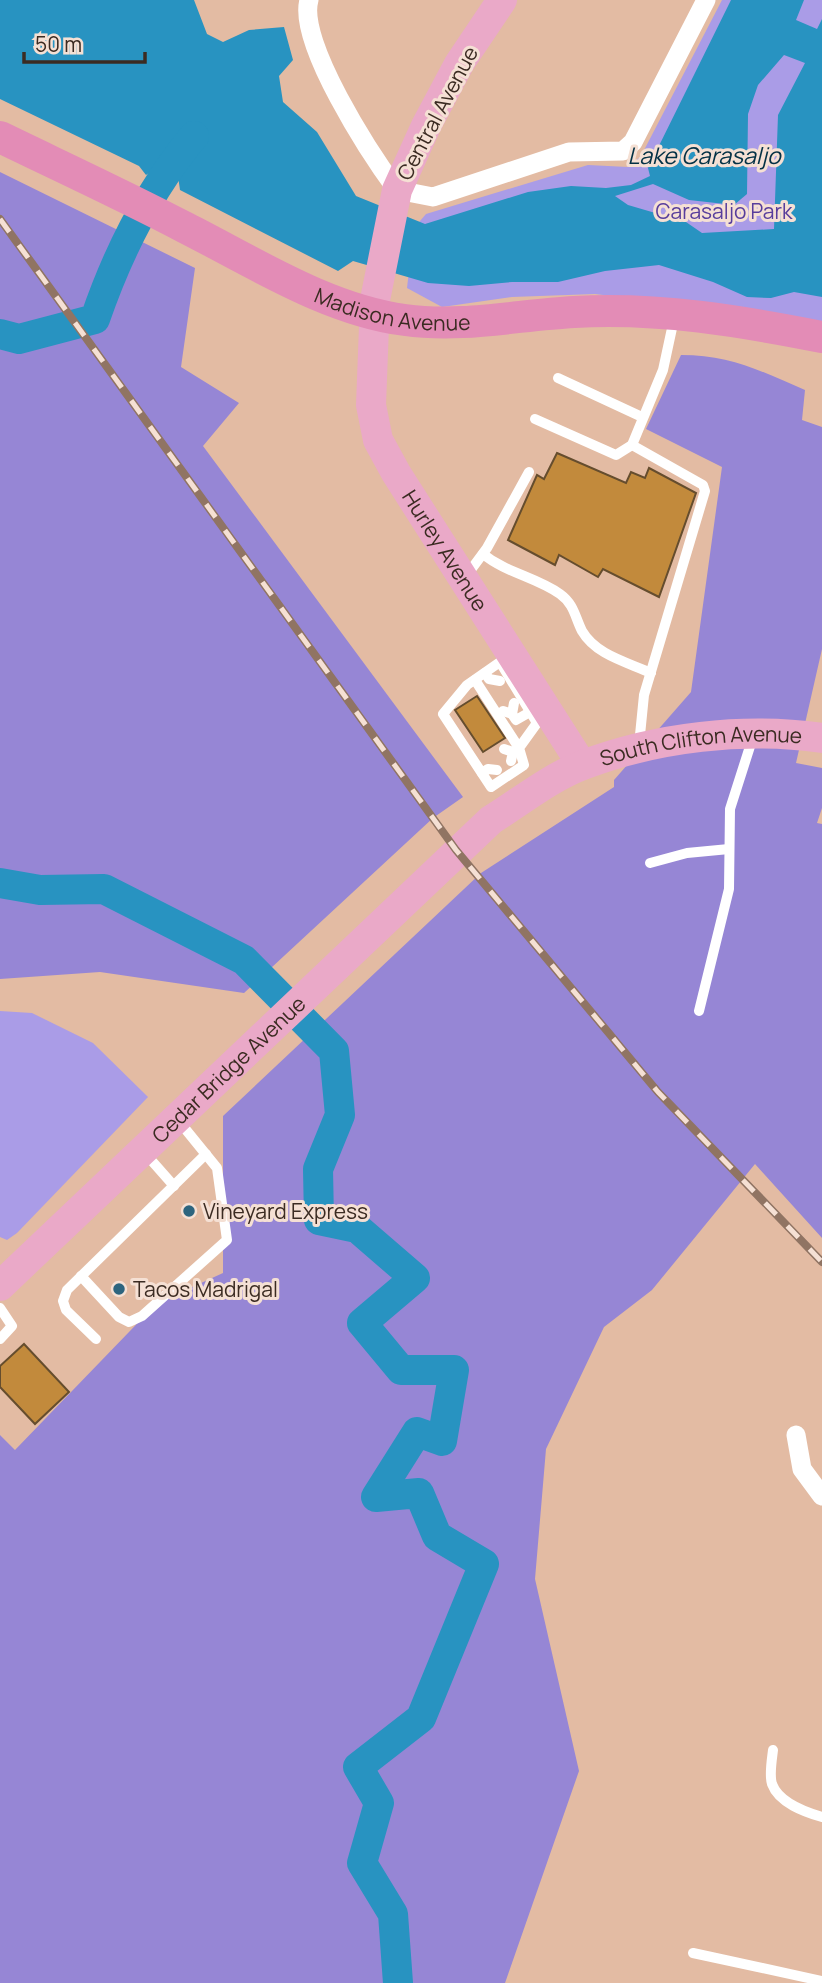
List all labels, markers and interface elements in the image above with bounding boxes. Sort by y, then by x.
scale bar [24,21,145,65]
text: 50 m [35,30,82,58]
street label: Central Avenue [390,41,484,185]
water label: Lake Carasaljo [627,139,782,171]
park label: Carasaljo Park [656,197,793,225]
street label: Madison Avenue [310,281,471,337]
street label: Hurley Avenue [396,484,494,616]
street label: South Clifton Avenue [596,720,803,772]
street label: Cedar Bridge Avenue [146,990,311,1149]
place label: Vineyard Express [203,1197,368,1225]
marker: Vineyard Express [181,1203,197,1219]
place label: Tacos Madrigal [133,1275,278,1303]
marker: Tacos Madrigal [111,1281,127,1297]

